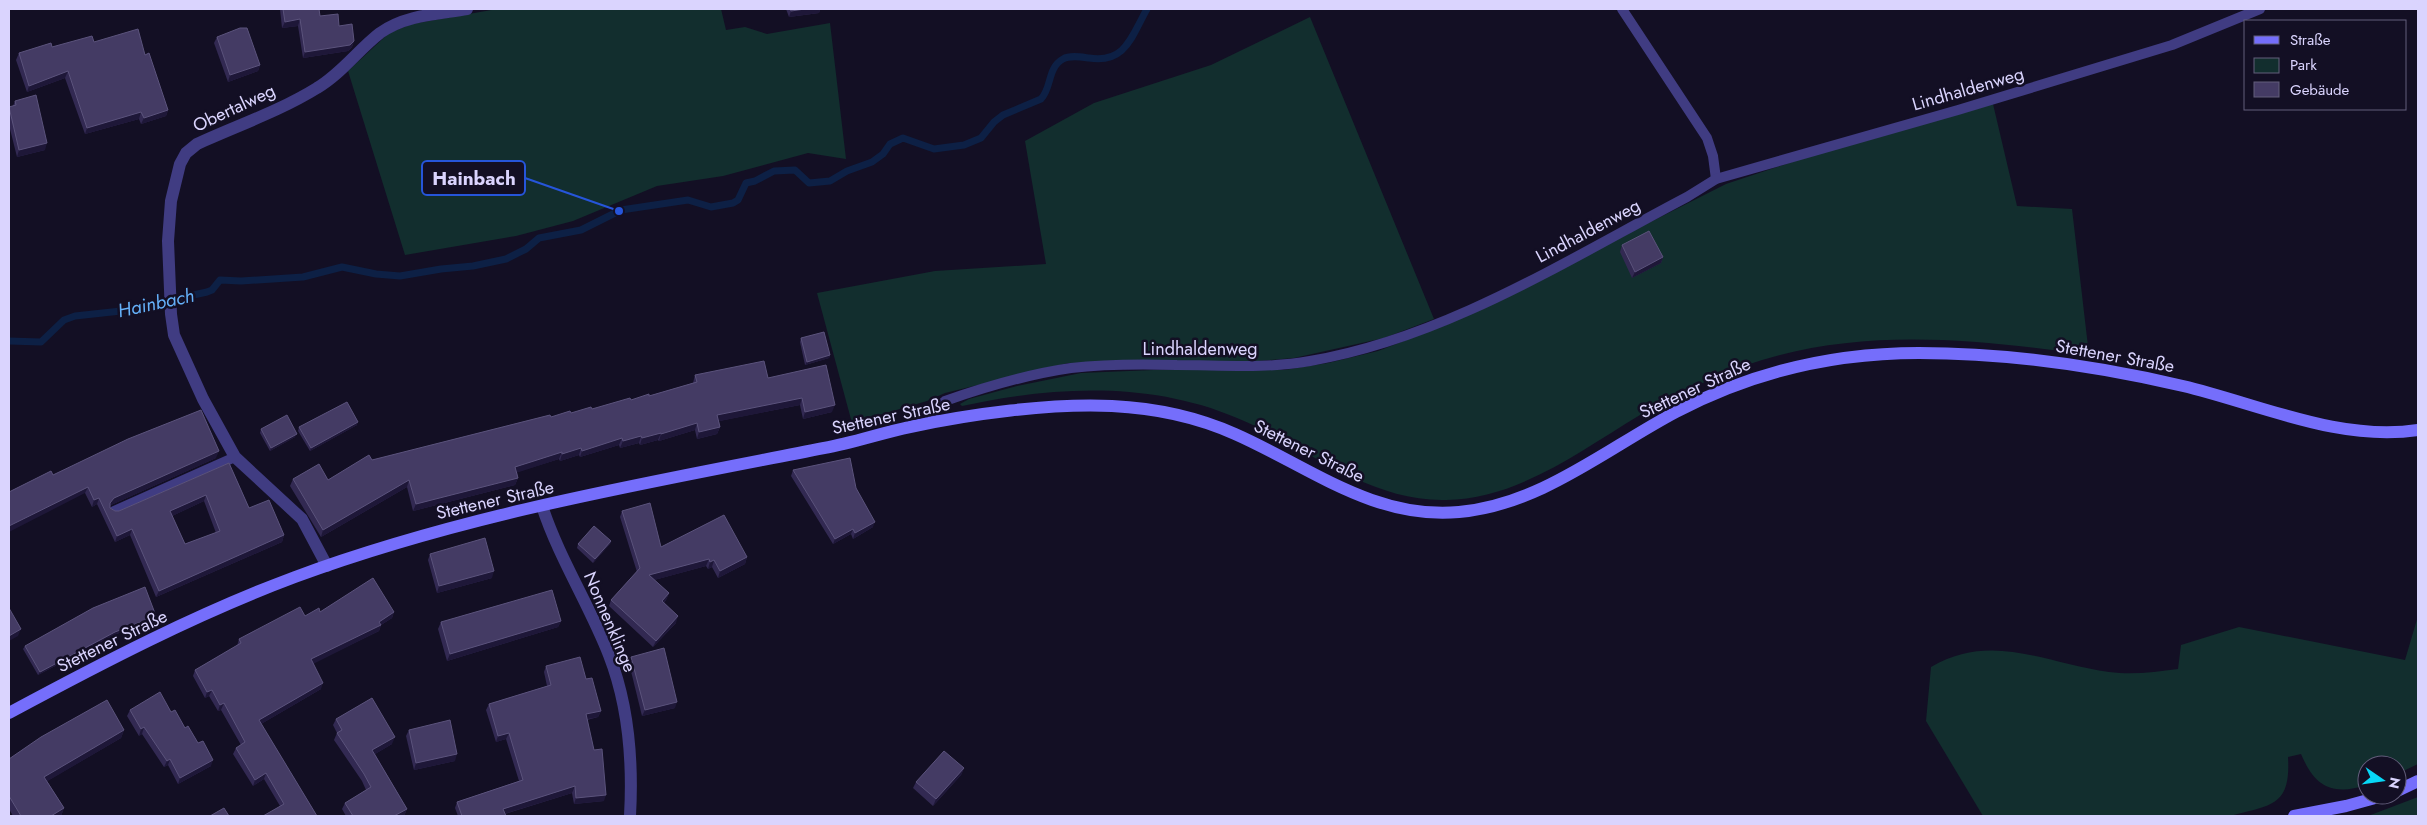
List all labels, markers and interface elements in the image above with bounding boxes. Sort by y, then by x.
legend [2244,20,2407,110]
text: Straße [2290,29,2331,51]
text: Park [2290,54,2317,76]
street label: Lindhaldenweg [1909,61,2027,117]
street label: Obertalweg [188,78,280,138]
text: Gebäude [2290,79,2350,101]
callout: Hainbach [422,161,525,195]
text: Hainbach [432,165,516,192]
street label: Lindhaldenweg [1531,192,1645,270]
water label: Hainbach [115,282,197,324]
street label: Stettener Straße [2054,333,2176,379]
street label: Lindhaldenweg [1142,336,1258,362]
street label: Stettener Straße [1635,351,1755,425]
street label: Stettener Straße [830,391,952,441]
street label: Stettener Straße [1249,413,1369,489]
street label: Stettener Straße [434,474,556,526]
street label: Nonnenklinge [577,568,643,676]
street label: Stettener Straße [52,603,172,679]
north arrow [2357,755,2407,805]
text: N [2384,775,2406,791]

